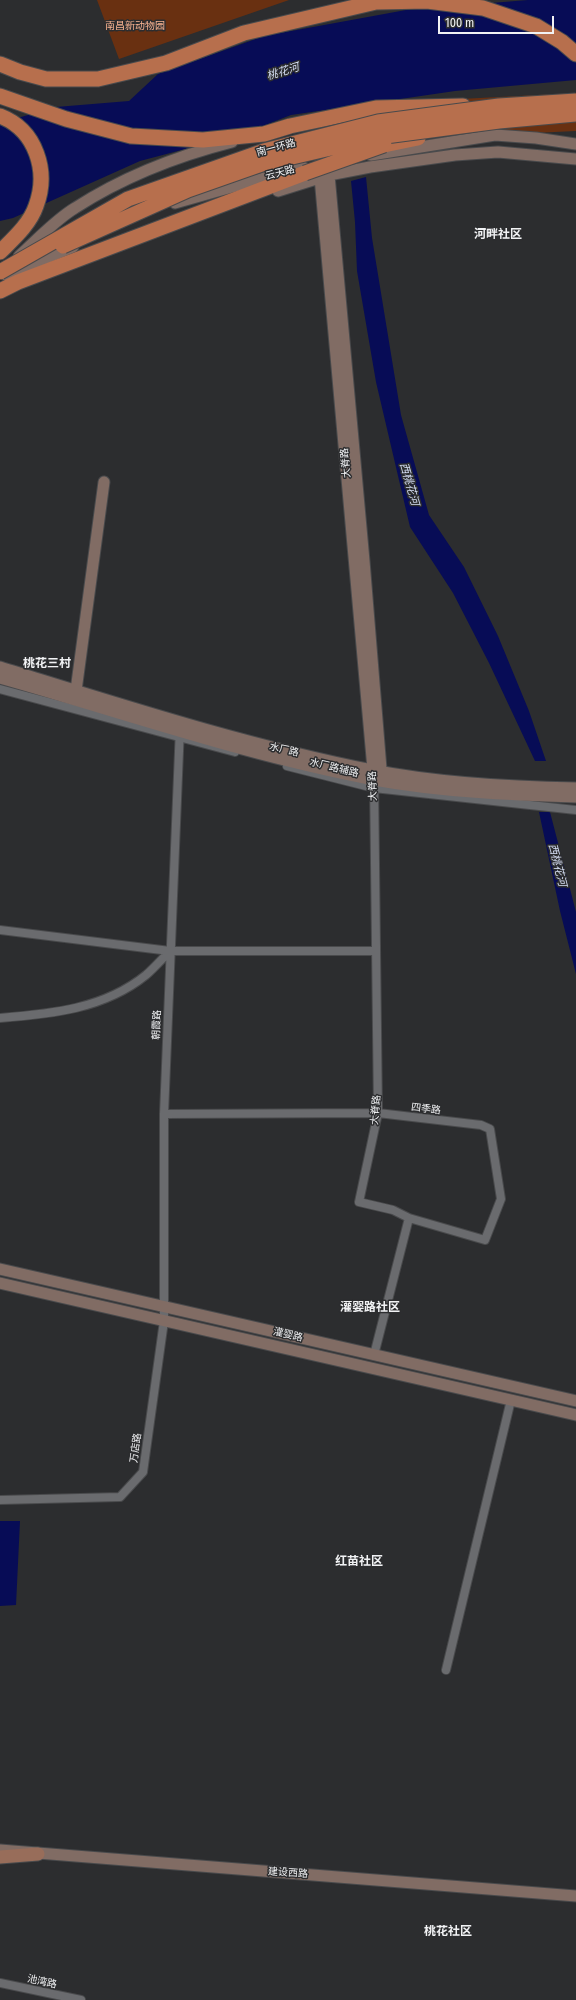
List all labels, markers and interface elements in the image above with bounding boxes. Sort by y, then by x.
scale bar [440,8,556,34]
text: 100 m [445,16,474,30]
park label: 南昌新动物园 [105,20,165,32]
water label: 桃花河 [265,61,301,83]
street label: 南一环路 [255,137,297,159]
street label: 云天路 [264,163,296,183]
district label: 河畔社区 [474,228,522,242]
street label: 大脊路 [339,448,353,478]
water label: 西桃花河 [397,461,421,507]
district label: 桃花三村 [23,657,71,671]
street label: 水厂路 [268,741,300,759]
street label: 水厂路辅路 [308,756,360,780]
street label: 大脊路 [366,771,380,801]
water label: 西桃花河 [545,842,569,888]
street label: 朝霞路 [150,1010,164,1040]
street label: 大脊路 [369,1095,383,1125]
street label: 四季路 [410,1101,442,1117]
district label: 灌婴路社区 [340,1301,400,1315]
street label: 灌婴路 [272,1326,304,1344]
street label: 万店路 [128,1432,144,1464]
district label: 红苗社区 [335,1555,383,1569]
street label: 建设西路 [268,1866,308,1880]
district label: 桃花社区 [424,1925,472,1939]
street label: 池湾路 [26,1973,58,1991]

